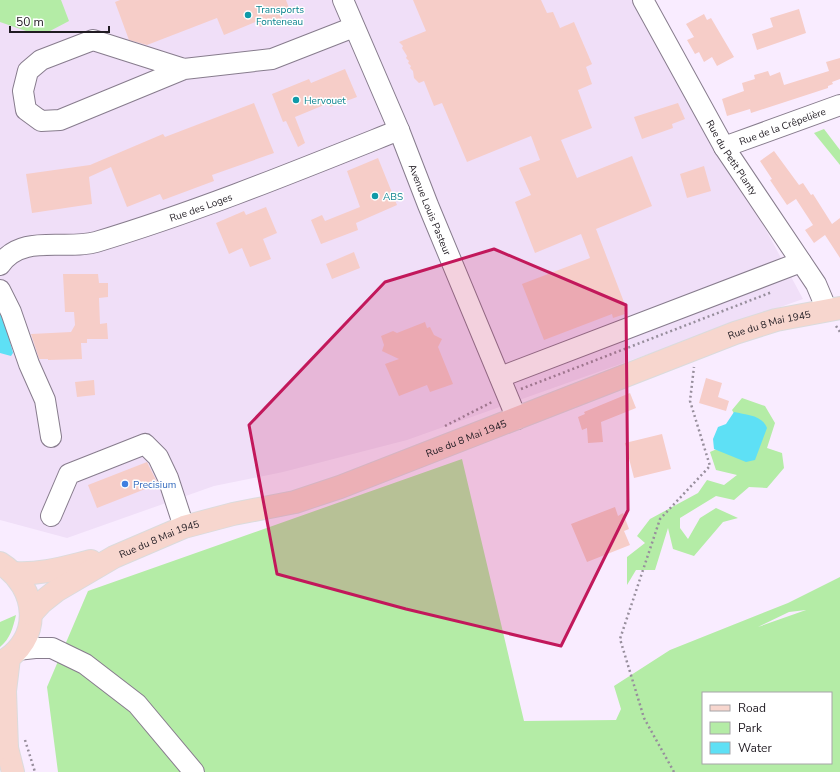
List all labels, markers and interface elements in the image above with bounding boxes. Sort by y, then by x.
place label: Transports Fonteneau [256,3,304,29]
scale bar [10,8,109,34]
marker: Transports Fonteneau [243,10,253,20]
text: 50 m [16,14,44,30]
place label: Hervouet [304,94,346,108]
marker: Hervouet [291,95,301,105]
street label: Rue de la Crêpelière [737,105,828,149]
street label: Rue du Petit Planty [702,118,761,199]
street label: Avenue Louis Pasteur [405,162,454,258]
street label: Rue des Loges [168,190,235,226]
place label: ABS [383,190,403,204]
marker: ABS [370,191,380,201]
street label: Rue du 8 Mai 1945 [726,308,812,343]
street label: Rue du 8 Mai 1945 [424,417,509,461]
place label: Precisium [133,478,176,492]
marker: Precisium [120,479,130,489]
street label: Rue du 8 Mai 1945 [117,517,201,562]
legend [702,692,832,764]
text: Road [738,700,766,716]
text: Park [738,720,763,736]
text: Water [738,740,772,756]

